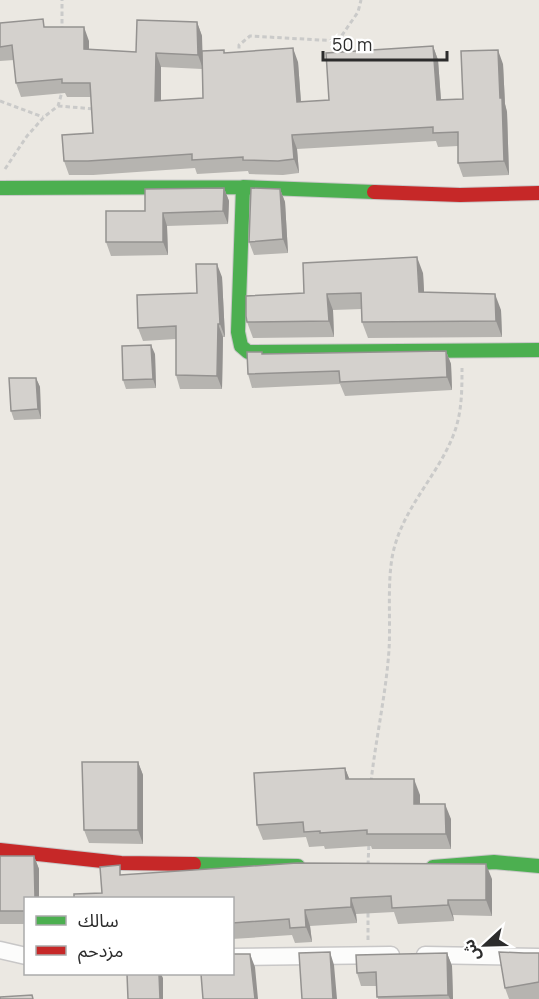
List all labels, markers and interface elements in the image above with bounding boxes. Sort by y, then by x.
scale bar [323,24,448,62]
text: 50 m [332,32,372,56]
legend [24,897,234,975]
text: سالك [78,908,119,932]
north arrow [455,915,515,975]
text: ش [457,936,485,965]
text: مزدحم [78,938,123,964]

